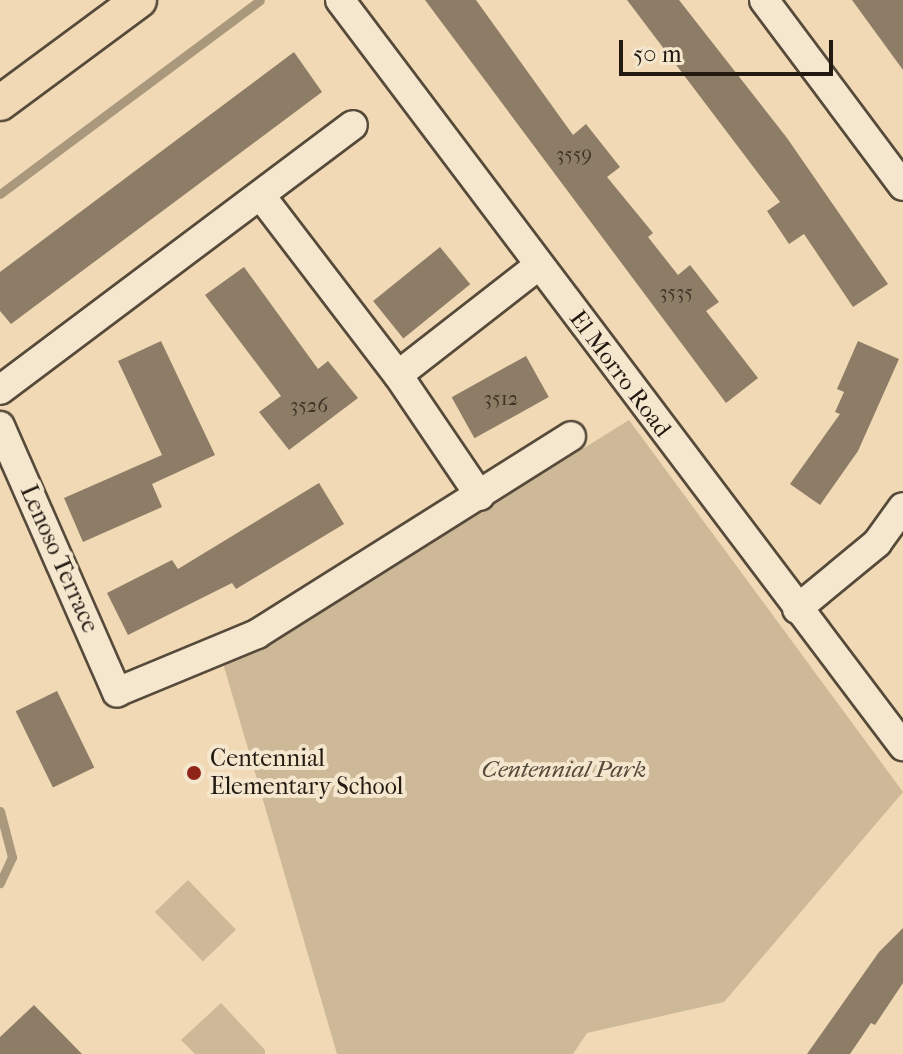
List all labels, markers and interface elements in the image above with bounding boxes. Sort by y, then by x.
scale bar [623,24,837,74]
text: 50 m [633,40,682,68]
house number: 3559 [556,142,592,166]
house number: 3535 [659,280,693,304]
street label: El Morro Road [563,305,677,443]
house number: 3512 [484,386,518,410]
house number: 3526 [290,393,328,417]
street label: Lenoso Terrace [14,481,104,637]
place label: Centennial Elementary School [210,745,403,801]
park label: Centennial Park [482,756,646,784]
marker: Centennial Elementary School [185,764,203,782]

